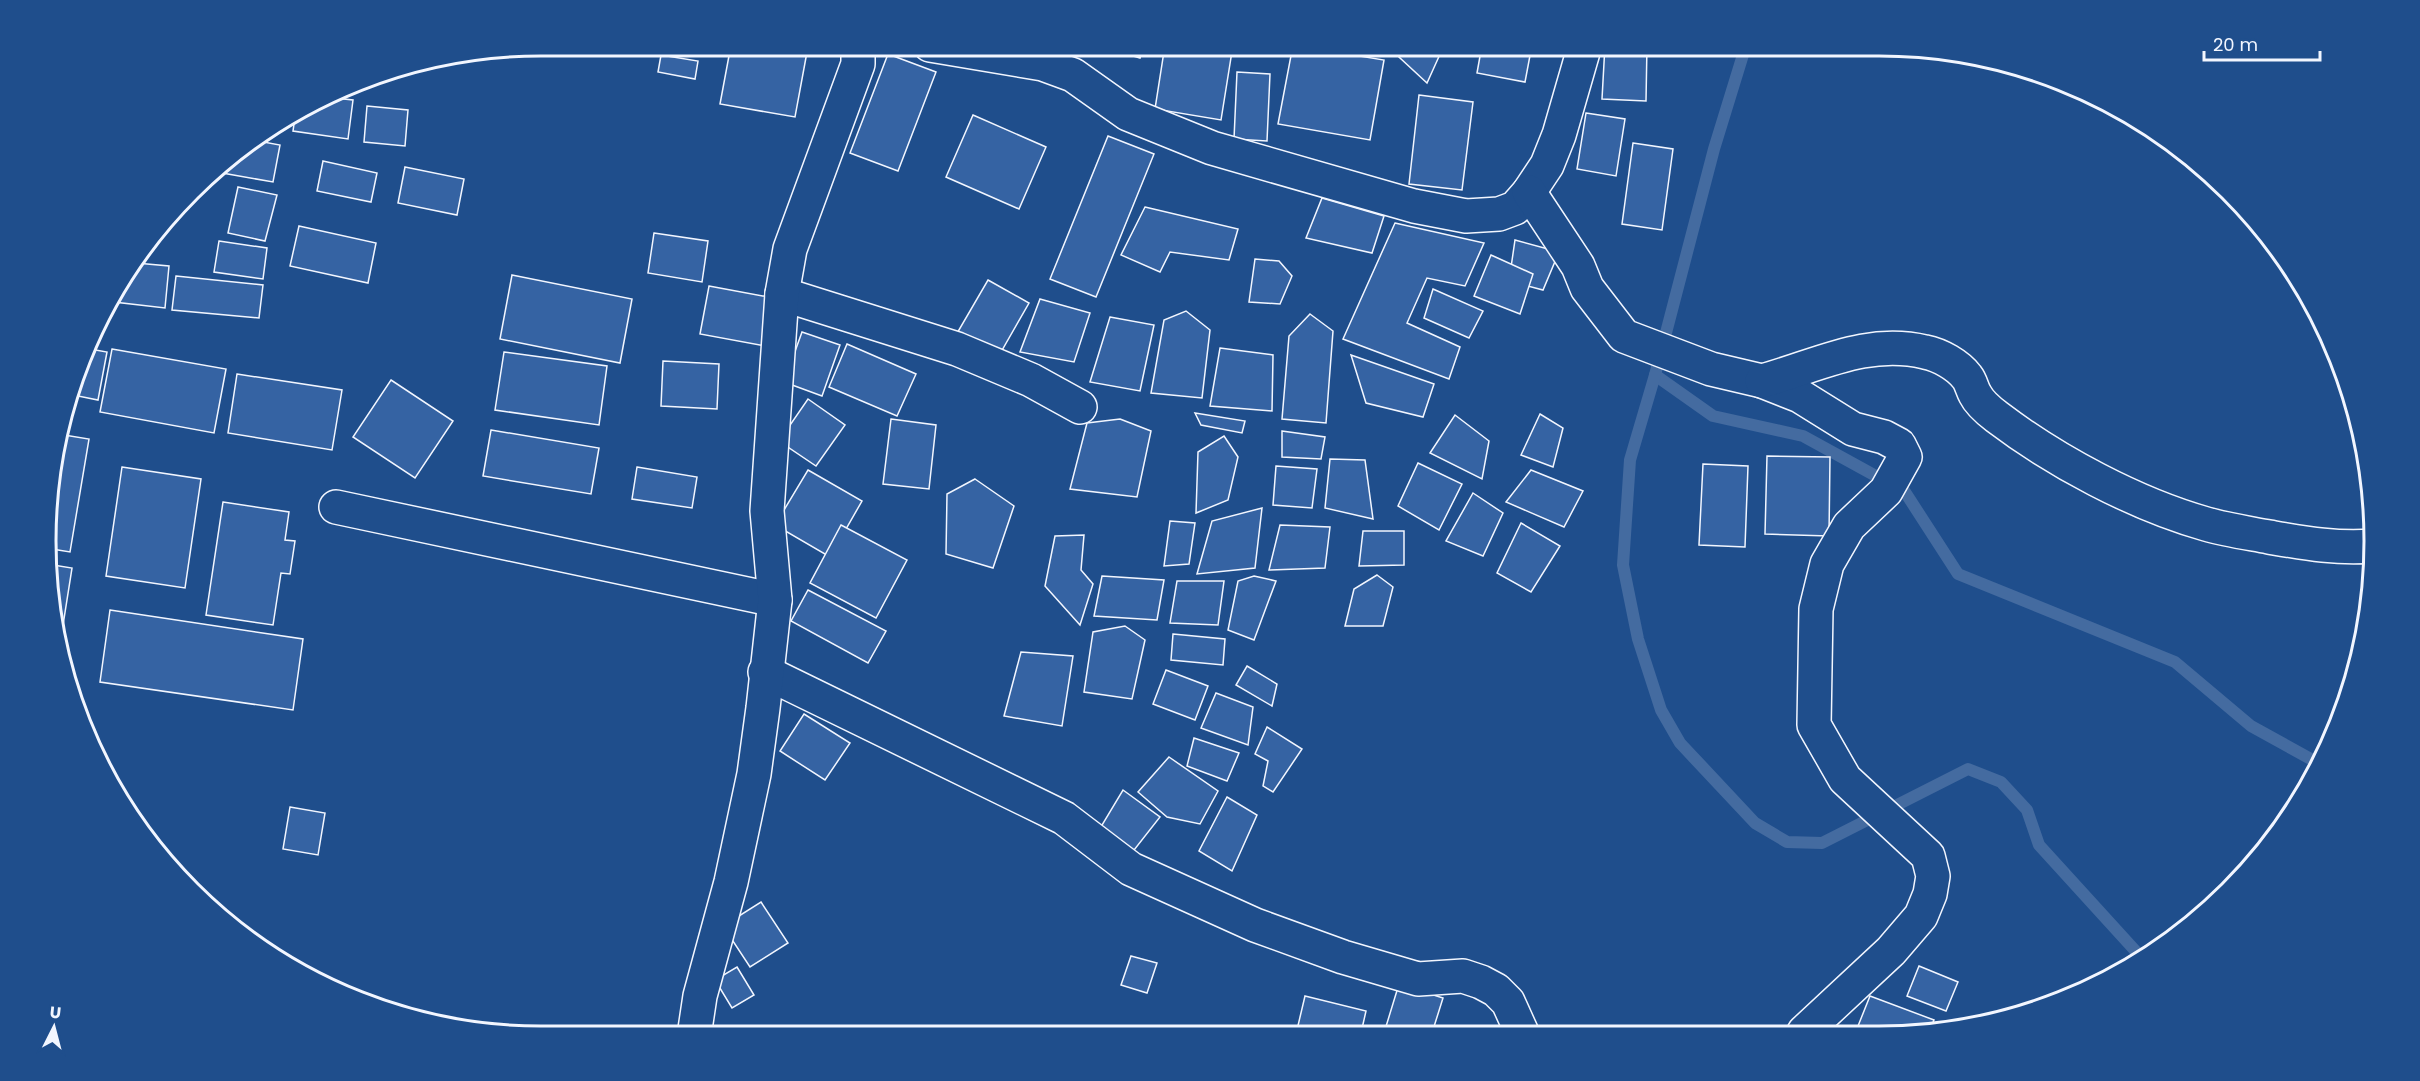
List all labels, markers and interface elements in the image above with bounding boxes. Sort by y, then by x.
scale bar [2204,24,2320,62]
text: 20 m [2213,32,2258,57]
north arrow [24,997,84,1057]
text: U [49,1001,62,1025]

